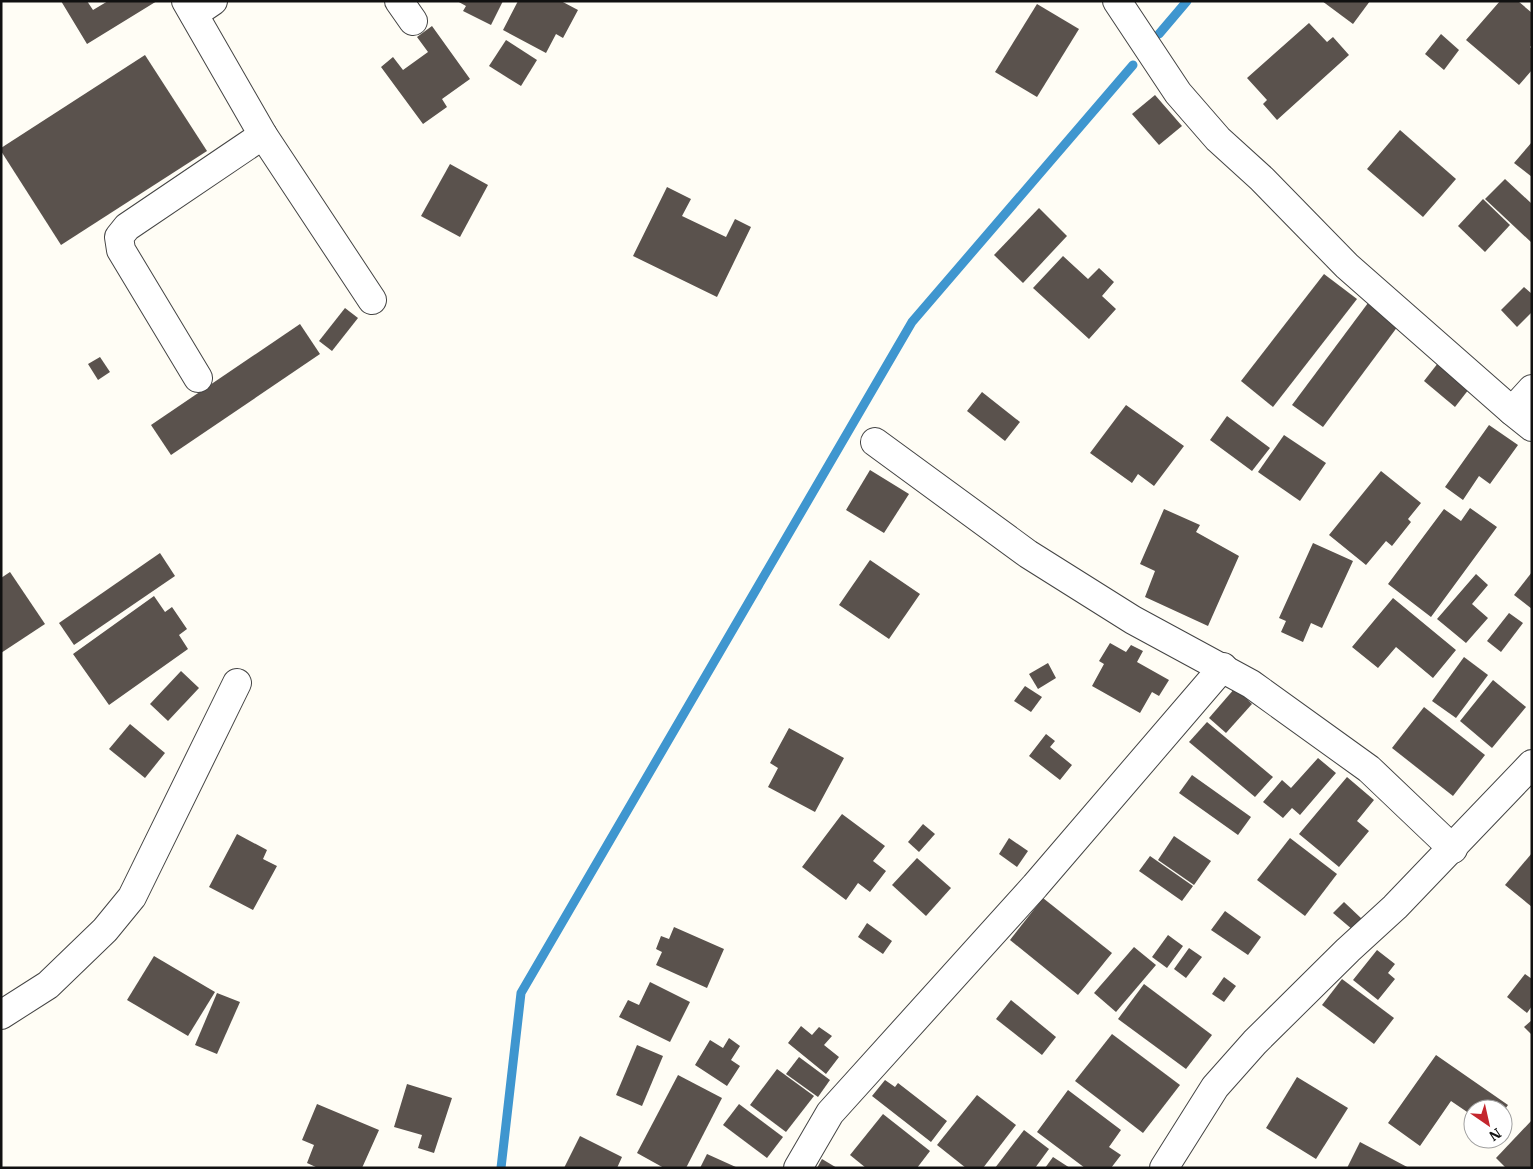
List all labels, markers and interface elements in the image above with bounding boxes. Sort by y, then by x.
north arrow [1463,1099,1513,1149]
text: N [1486,1124,1505,1145]

